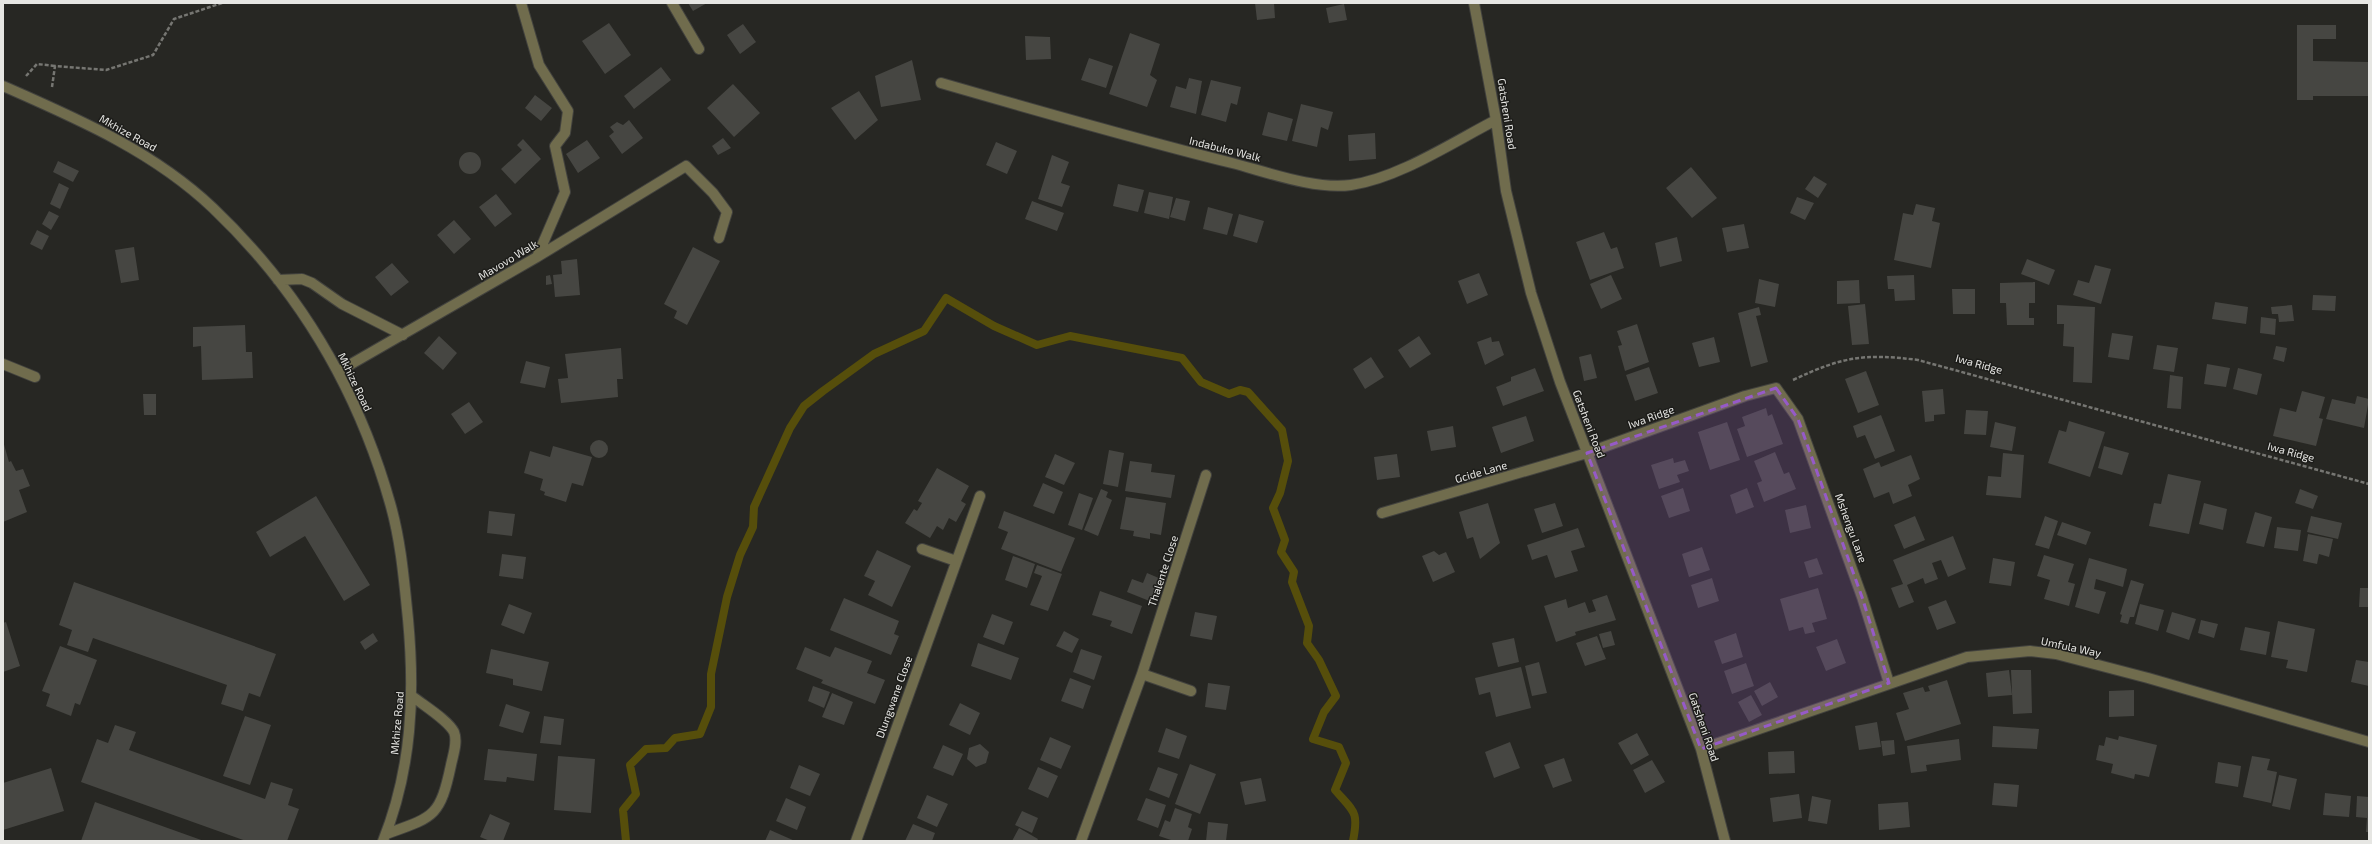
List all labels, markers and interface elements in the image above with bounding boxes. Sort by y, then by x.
street label: Gatsheni Road [1495,77,1520,150]
street label: Mkhize Road [97,111,159,154]
street label: Indabuko Walk [1188,133,1263,164]
street label: Mavovo Walk [476,237,540,282]
street label: Mkhize Road [336,350,375,413]
street label: Iwa Ridge [1954,351,2004,376]
street label: Gatsheni Road [1571,388,1608,460]
street label: Iwa Ridge [1626,402,1676,431]
street label: Iwa Ridge [2266,439,2316,464]
street label: Gcide Lane [1453,458,1509,485]
street label: Mshengu Lane [1833,491,1870,564]
street label: Thalente Close [1145,533,1180,608]
street label: Umfula Way [2040,634,2103,659]
street label: Dlungwane Close [873,654,914,740]
street label: Mkhize Road [387,691,406,755]
street label: Gatsheni Road [1687,691,1722,763]

